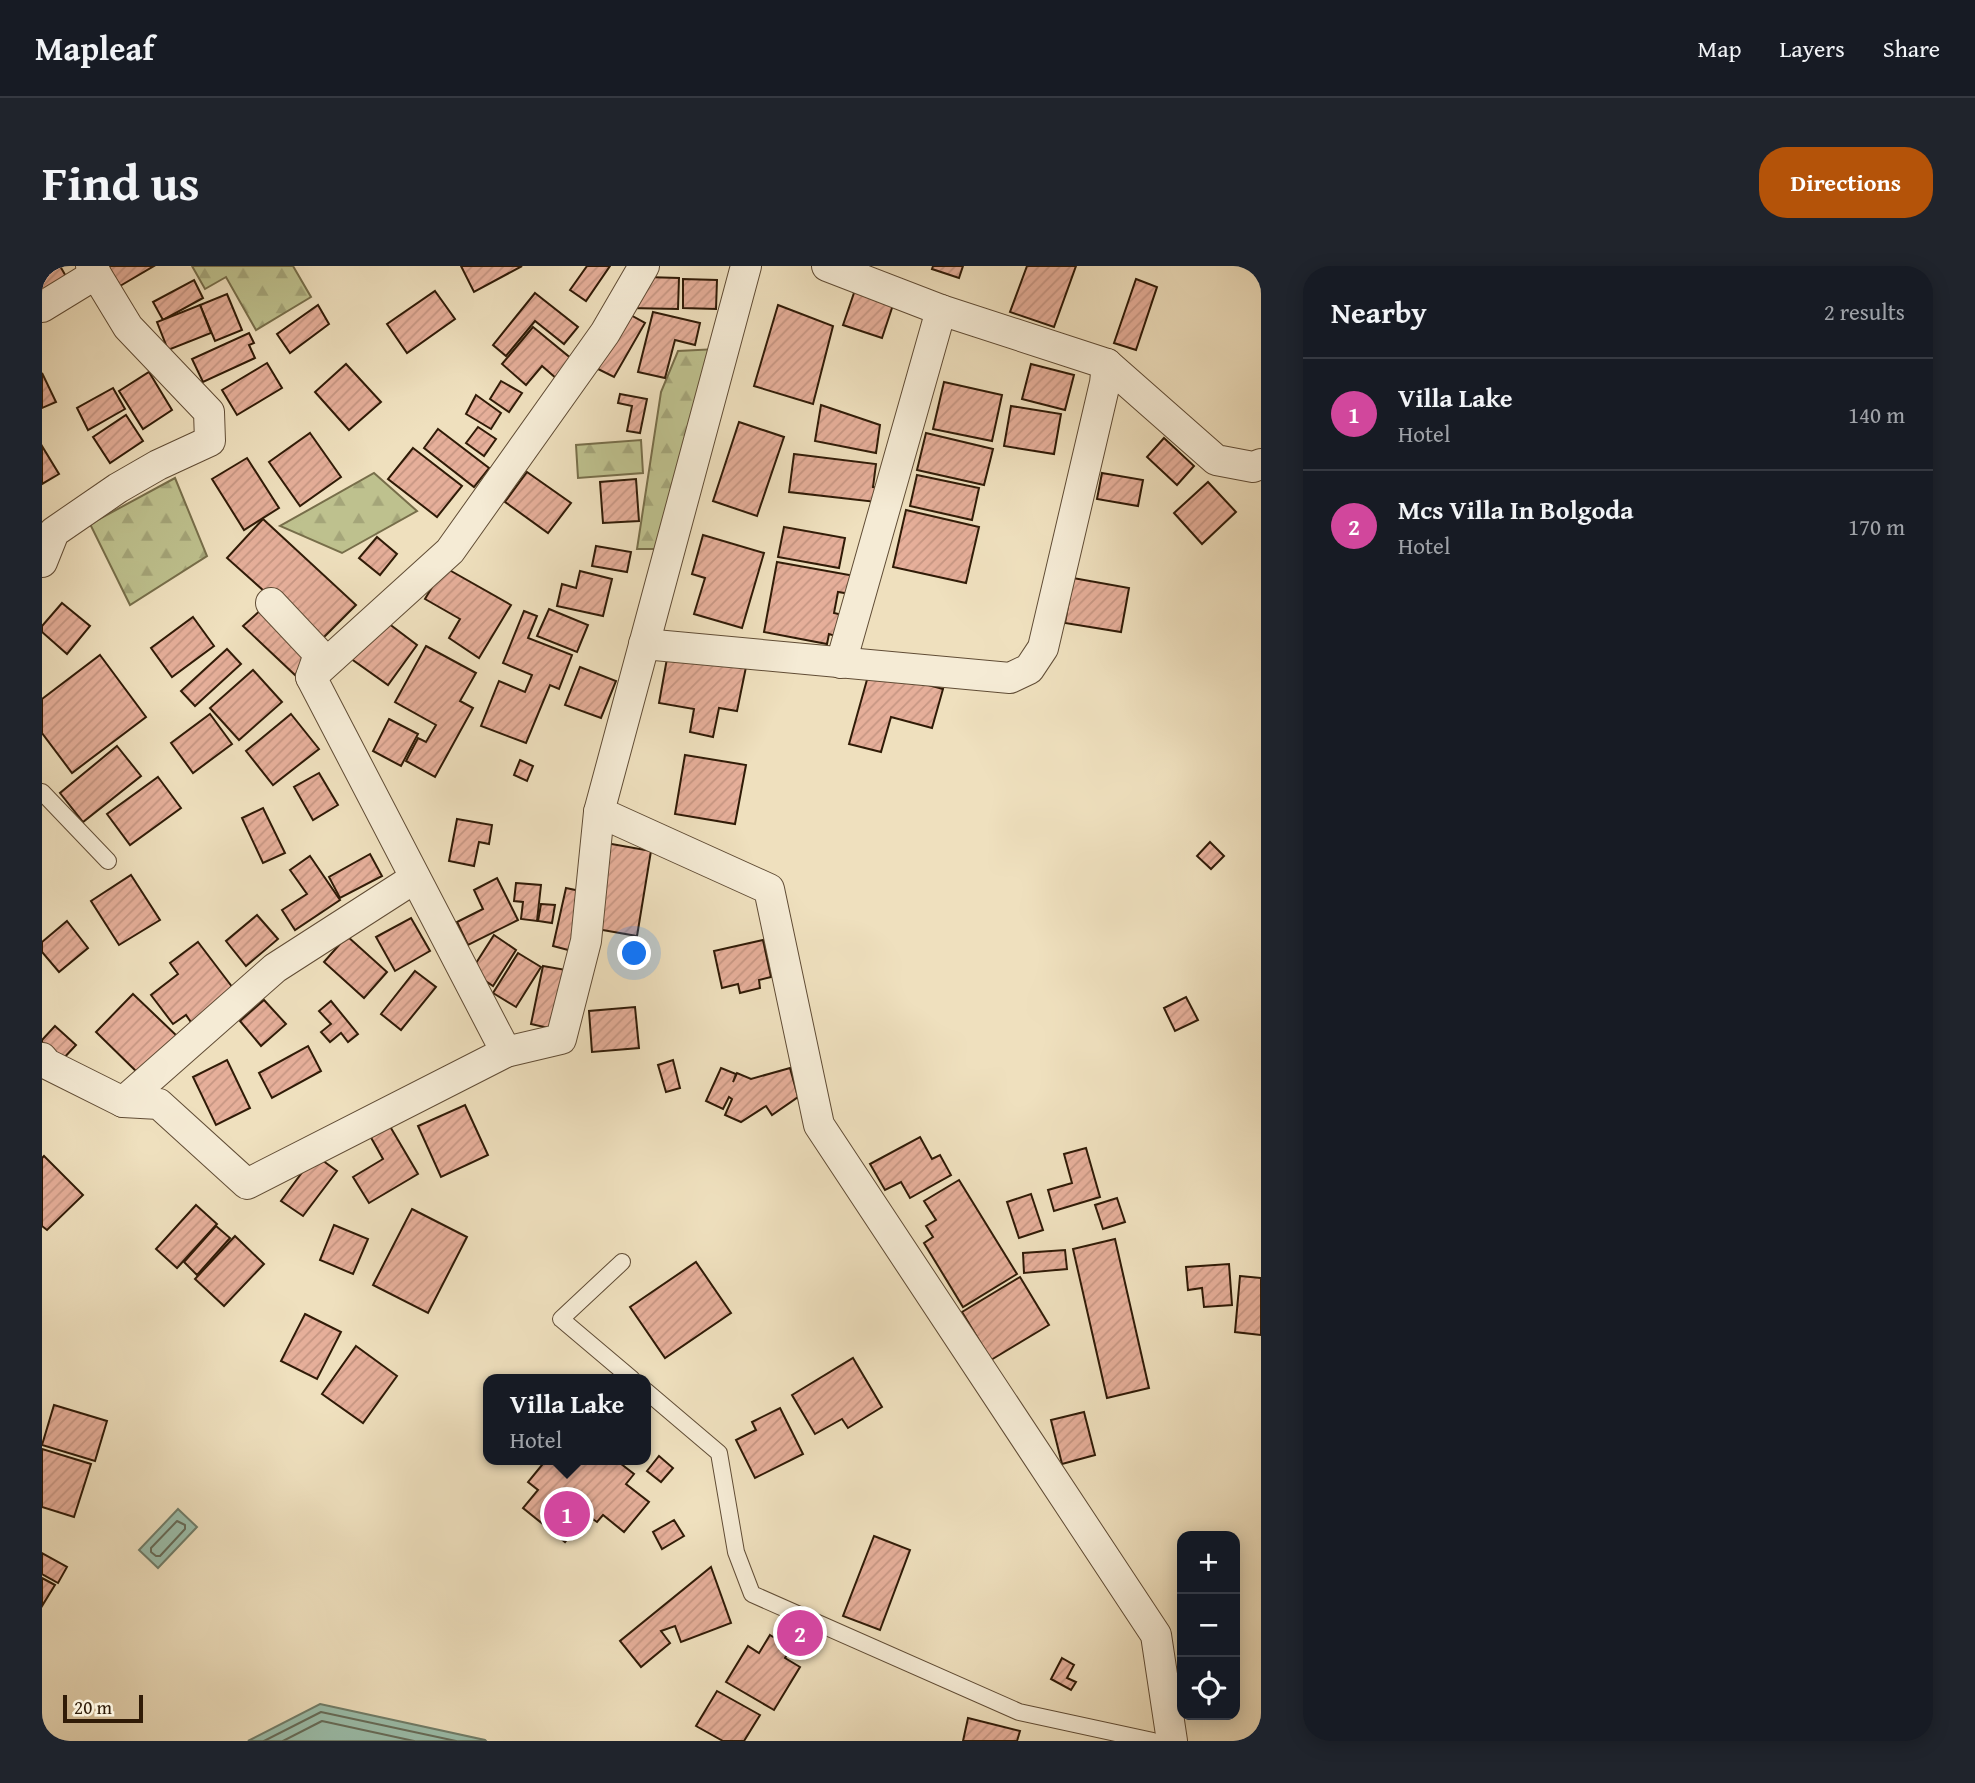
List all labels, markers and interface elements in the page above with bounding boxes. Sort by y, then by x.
text: Mapleaf [35,24,154,72]
text: Map [1698,31,1741,66]
text: Layers [1779,31,1845,66]
text: Share [1883,31,1940,66]
text: Find us [42,146,200,218]
button: Directions [1759,147,1933,218]
text: Nearby [1331,290,1427,334]
text: 2 results [1824,295,1905,328]
text: Villa Lake [1398,378,1513,417]
text: 1 [1348,398,1360,431]
text: 140 m [1848,398,1905,431]
text: Hotel [1398,417,1450,450]
text: Mcs Villa In Bolgoda [1398,490,1634,529]
text: 2 [1348,510,1360,543]
text: 170 m [1848,510,1905,543]
text: Hotel [1398,529,1450,562]
your location [617,936,651,970]
popup [483,1374,651,1465]
text: Villa Lake [510,1384,624,1423]
text: Hotel [510,1423,562,1456]
pin: 1 [544,1488,590,1540]
map controls [1177,1531,1240,1720]
button: + [1177,1531,1240,1594]
button: − [1177,1594,1240,1657]
pin: 2 [777,1607,823,1659]
button: locate [1177,1657,1240,1720]
scale bar [63,1692,144,1724]
text: 20 m [74,1693,112,1721]

